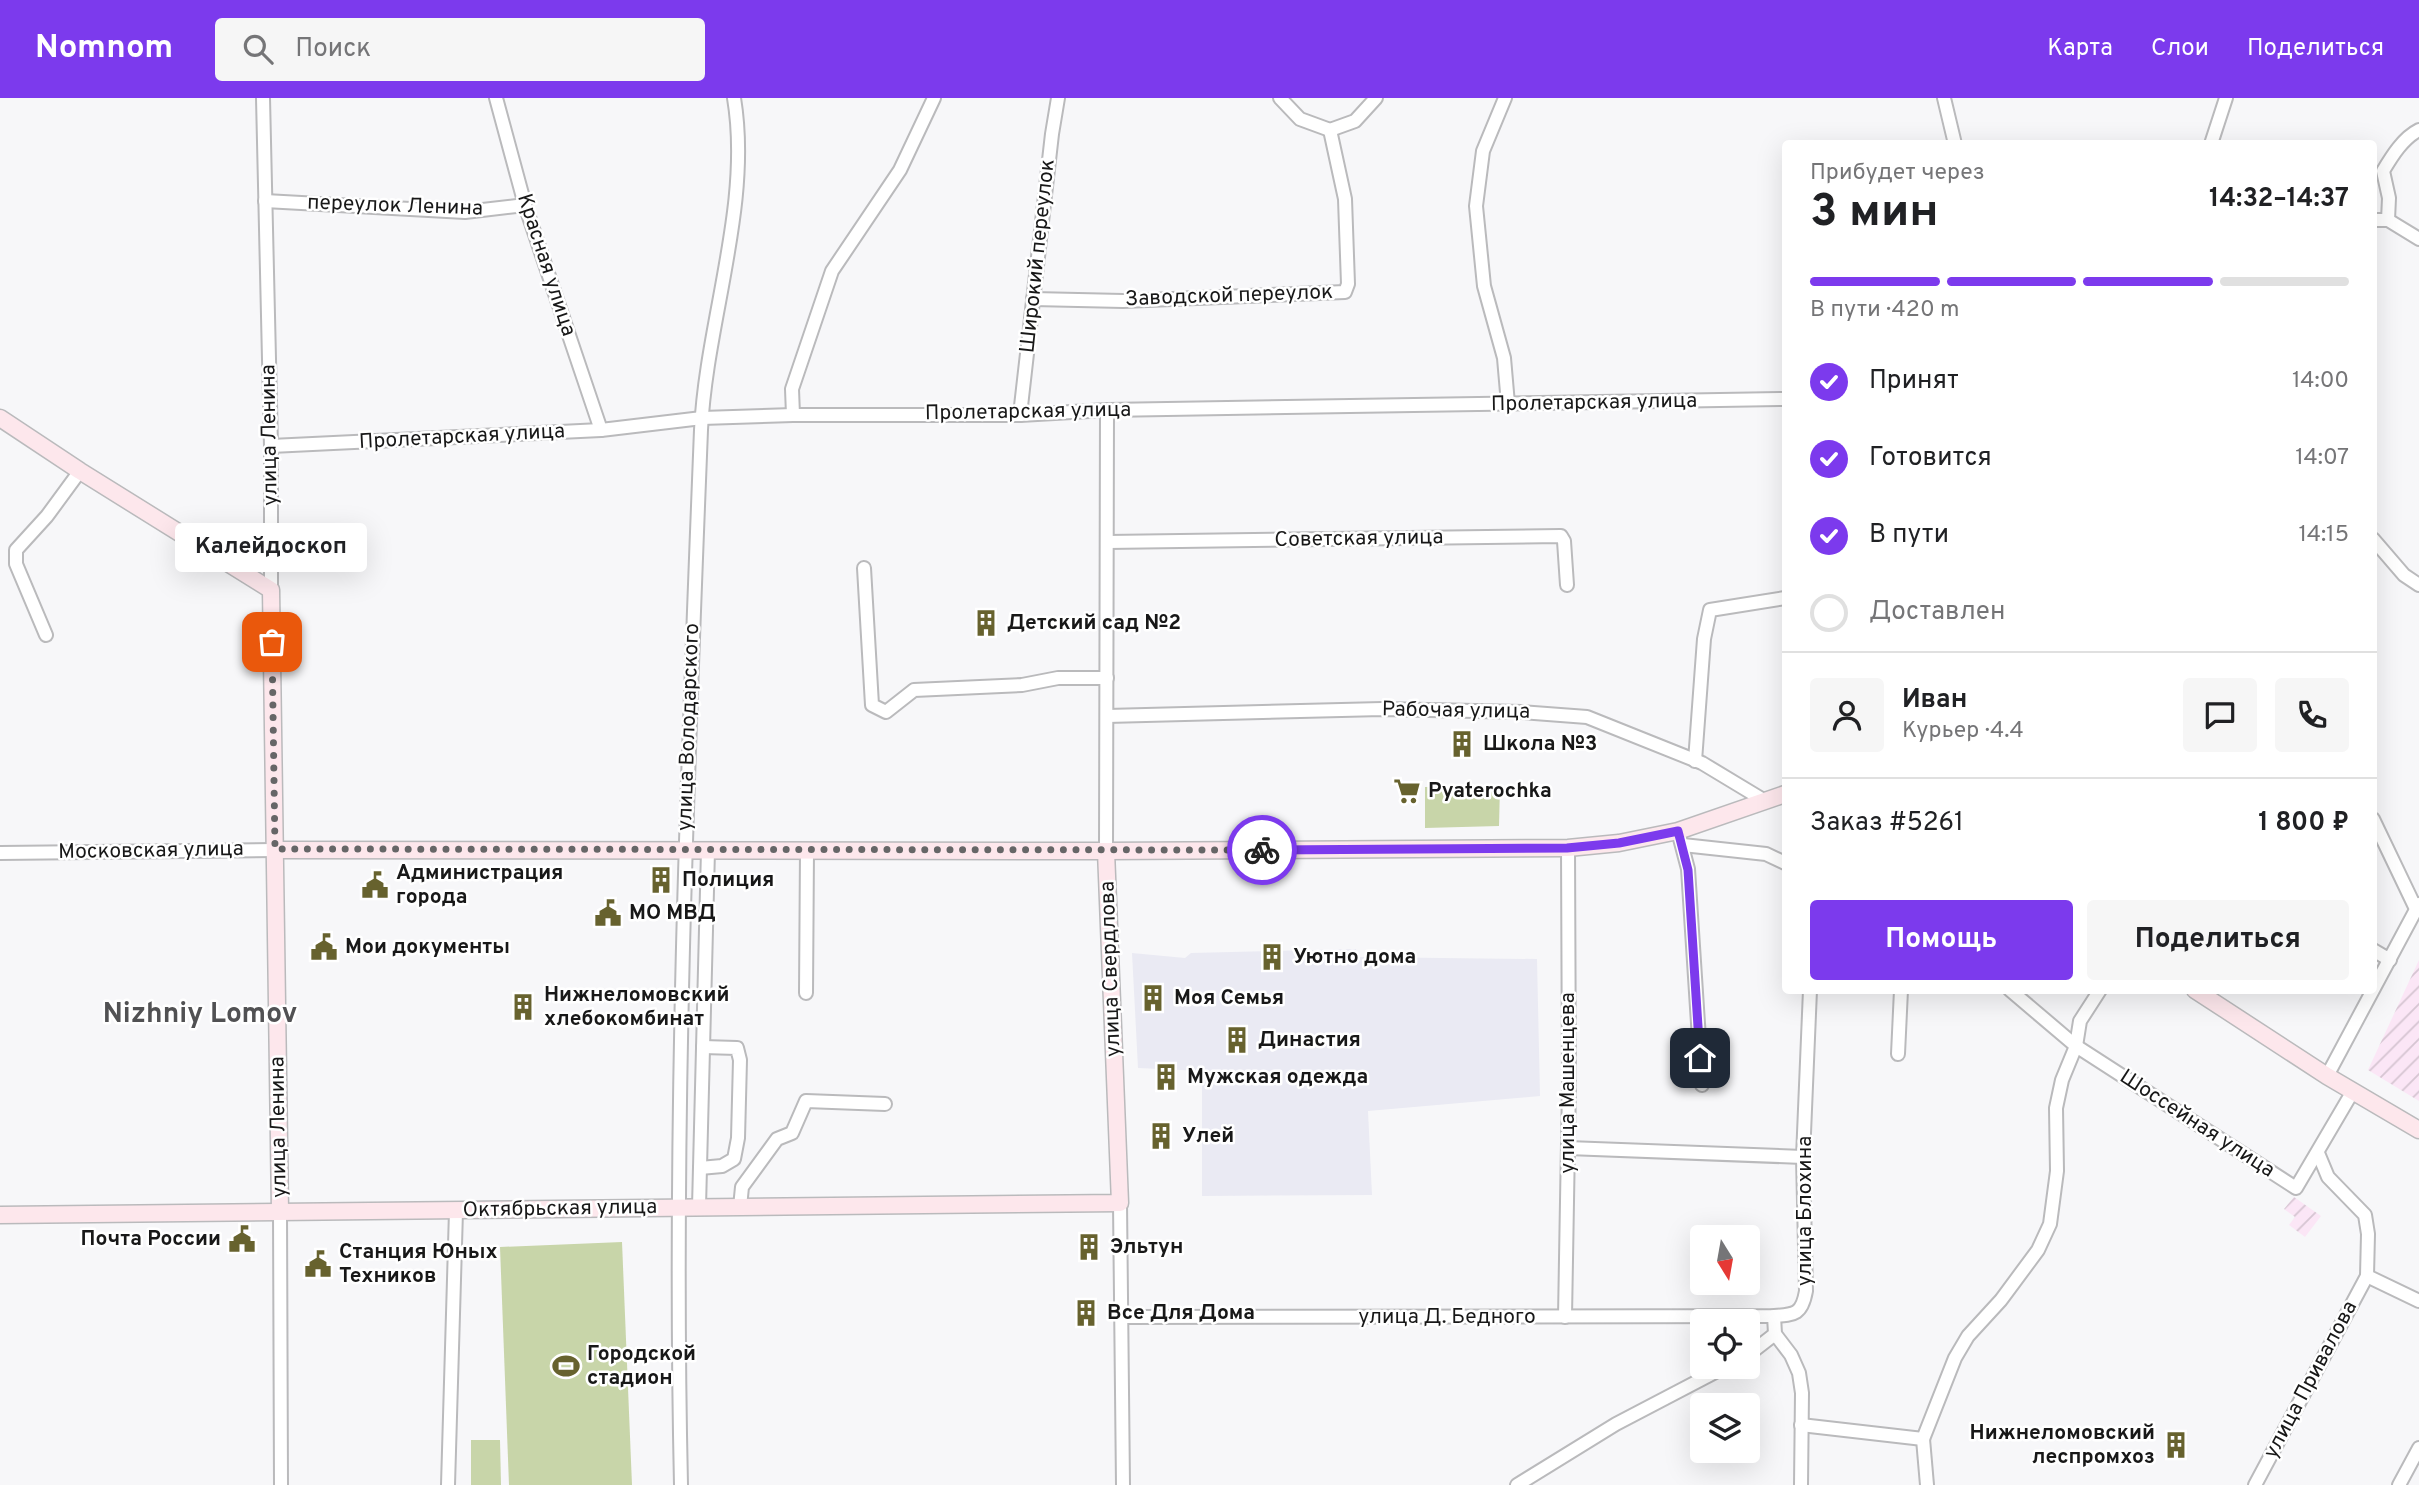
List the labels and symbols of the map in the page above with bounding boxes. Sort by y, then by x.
street label: Широкий переулок [1014,158,1062,354]
street label: переулок Ленина [307,189,483,223]
street label: Красная улица [510,190,582,340]
street label: Заводской переулок [1124,279,1334,313]
street label: улица Ленина [255,364,285,506]
street label: Пролетарская улица [1491,388,1697,418]
street label: Пролетарская улица [925,397,1131,427]
street label: Пролетарская улица [358,418,566,456]
callout: Калейдоскоп [176,523,368,572]
street label: Советская улица [1274,524,1444,554]
building icon: Детский сад №2 [971,608,1001,638]
place label: Детский сад №2 [1007,610,1181,637]
pin [242,612,302,672]
street label: улица Володарского [672,623,706,831]
street label: Рабочая улица [1382,696,1530,726]
building icon: Школа №3 [1447,729,1477,759]
place label: Школа №3 [1483,731,1597,758]
supermarket icon: Pyaterochka [1392,776,1422,806]
place label: Pyaterochka [1428,778,1552,805]
courier [1227,815,1297,885]
street label: Московская улица [58,836,244,866]
place label: Администрация города [396,860,563,911]
building icon: Полиция [646,865,676,895]
place label: Полиция [682,867,774,894]
public building icon: Администрация города [360,870,390,900]
street label: улица Свердлова [1094,881,1128,1057]
public building icon: МО МВД [593,898,623,928]
place label: МО МВД [629,900,716,927]
public building icon: Мои документы [309,932,339,962]
place label: Мои документы [345,934,510,961]
building icon: Уютно дома [1257,942,1287,972]
place label: Уютно дома [1293,944,1416,971]
place label: Нижнеломовский хлебокомбинат [544,982,729,1033]
building icon: Моя Семья [1138,983,1168,1013]
place label: Моя Семья [1174,985,1284,1012]
building icon: Нижнеломовский хлебокомбинат [508,992,538,1022]
street label: улица Машенцева [1555,992,1582,1174]
district label: Nizhniy Lomov [103,997,297,1033]
building icon: Династия [1222,1025,1252,1055]
place label: Династия [1258,1027,1361,1054]
pin [1670,1028,1730,1088]
street label: улица Ленина [264,1056,294,1198]
building icon: Мужская одежда [1151,1062,1181,1092]
place label: Мужская одежда [1187,1064,1368,1091]
street label: Шоссейная улица [2114,1064,2280,1184]
building icon: Улей [1146,1121,1176,1151]
place label: Улей [1182,1123,1234,1150]
street label: улица Блохина [1792,1136,1819,1286]
street label: Октябрьская улица [463,1194,657,1224]
public building icon: Почта России [227,1224,257,1254]
north arrow [1690,1225,1760,1295]
place label: Почта России [81,1226,221,1253]
building icon: Эльтун [1074,1232,1104,1262]
place label: Эльтун [1110,1234,1183,1261]
place label: Станция Юных Техников [339,1239,498,1290]
public building icon: Станция Юных Техников [303,1249,333,1279]
street label: улица Привалова [2258,1296,2364,1464]
building icon: Все Для Дома [1071,1298,1101,1328]
place label: Все Для Дома [1107,1300,1255,1327]
street label: улица Д. Бедного [1358,1304,1536,1331]
place label: Городской стадион [587,1341,696,1392]
sports icon: Городской стадион [551,1351,581,1381]
place label: Нижнеломовский леспромхоз [1970,1420,2155,1471]
building icon: Нижнеломовский леспромхоз [2161,1430,2191,1460]

